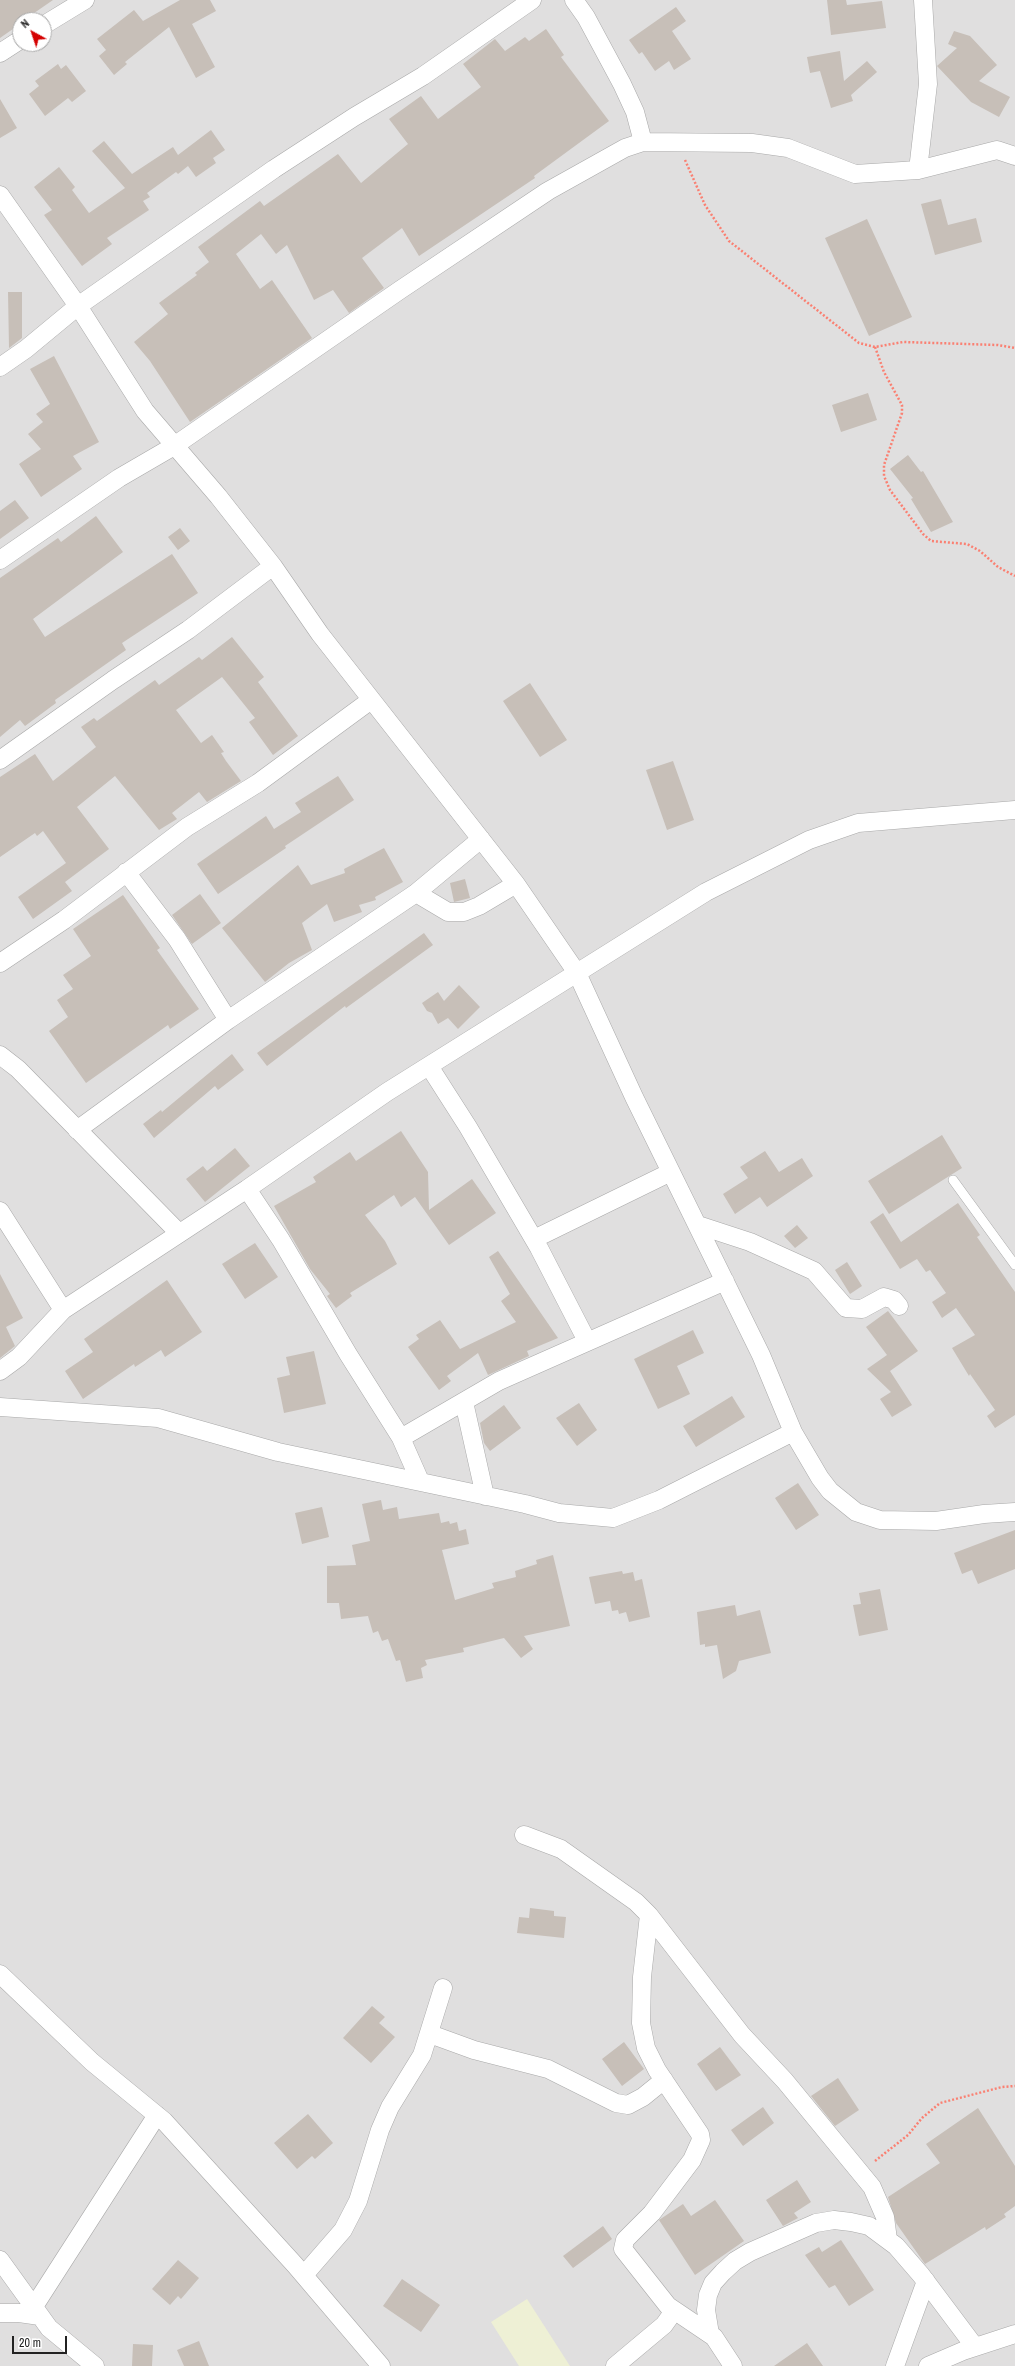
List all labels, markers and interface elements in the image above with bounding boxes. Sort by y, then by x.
north arrow [12,12,52,52]
text: N [18,16,32,31]
scale bar [14,2328,69,2354]
text: 20 m [19,2335,41,2351]

